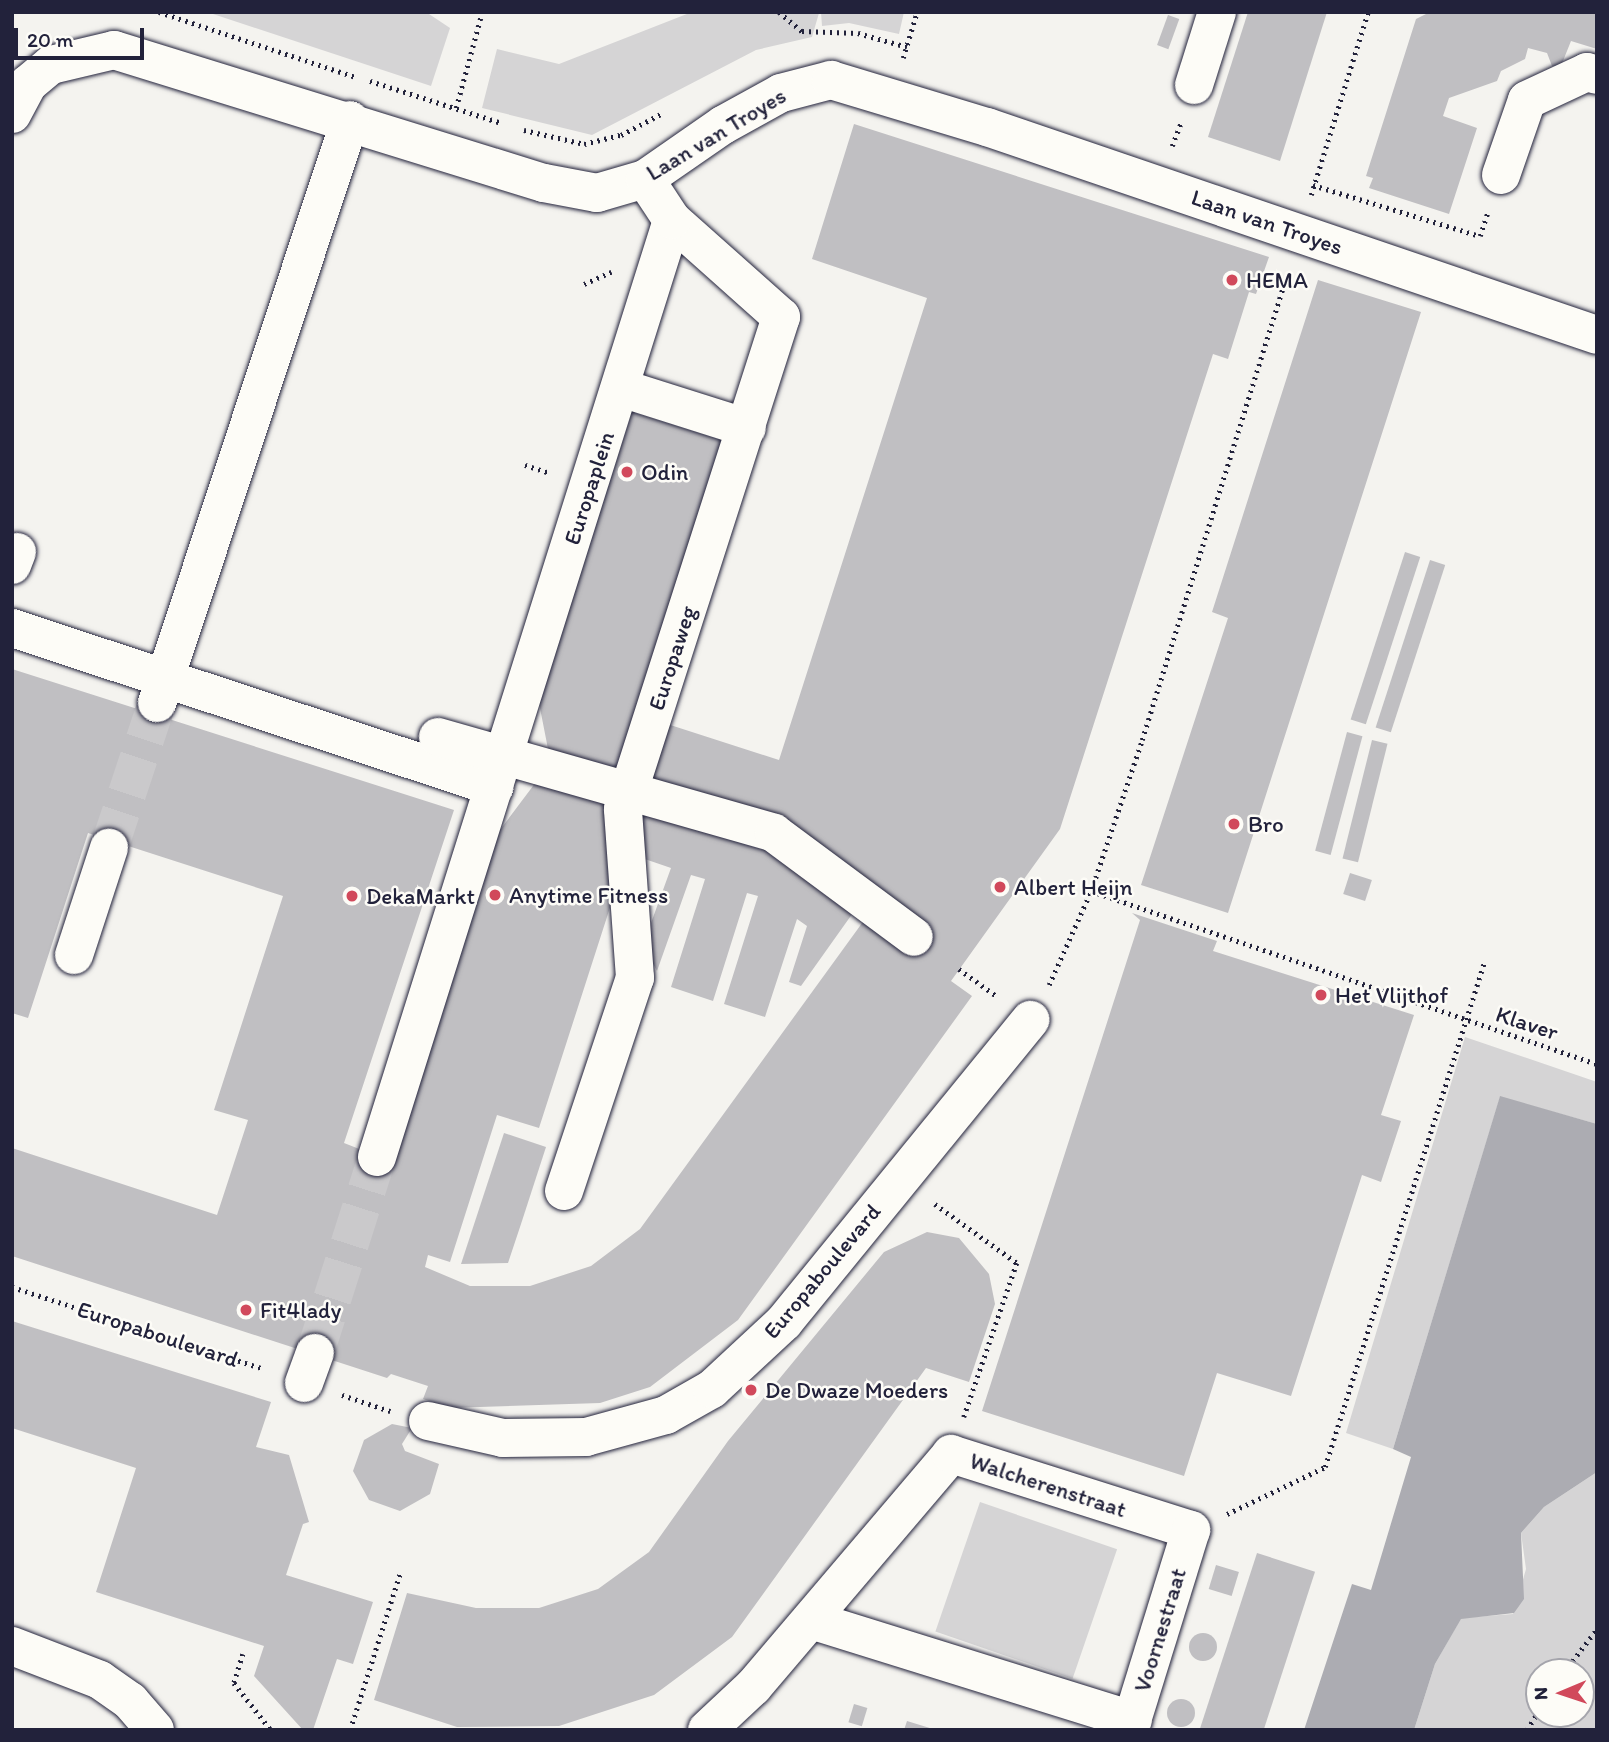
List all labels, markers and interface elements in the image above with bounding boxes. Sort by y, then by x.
scale bar [18,14,147,58]
text: 20 m [27,27,73,52]
street label: Laan van Troyes [641,82,791,186]
street label: Laan van Troyes [1188,183,1346,261]
place label: HEMA [1246,266,1308,294]
marker: HEMA [1224,272,1240,288]
street label: Europaplein [558,428,620,548]
place label: Odin [641,458,688,486]
marker: Odin [619,464,635,480]
street label: Europaweg [642,602,702,714]
place label: Bro [1248,810,1284,838]
marker: Bro [1226,816,1242,832]
place label: Albert Heijn [1014,873,1132,901]
marker: Albert Heijn [992,879,1008,895]
place label: Anytime Fitness [509,881,668,909]
place label: DekaMarkt [366,882,475,910]
marker: Anytime Fitness [487,887,503,903]
marker: DekaMarkt [344,888,360,904]
place label: Het Vlijthof [1335,981,1449,1009]
marker: Het Vlijthof [1313,987,1329,1003]
street label: Klaver [1492,1000,1562,1046]
street label: Europaboulevard [757,1198,887,1344]
street label: Europaboulevard [74,1295,242,1373]
place label: Fit4lady [260,1296,341,1324]
marker: Fit4lady [238,1302,254,1318]
place label: De Dwaze Moeders [765,1376,949,1404]
marker: De Dwaze Moeders [743,1382,759,1398]
street label: Walcherenstraat [966,1447,1130,1523]
street label: Voornestraat [1128,1565,1192,1695]
north arrow [1525,1658,1595,1728]
text: N [1529,1687,1552,1700]

